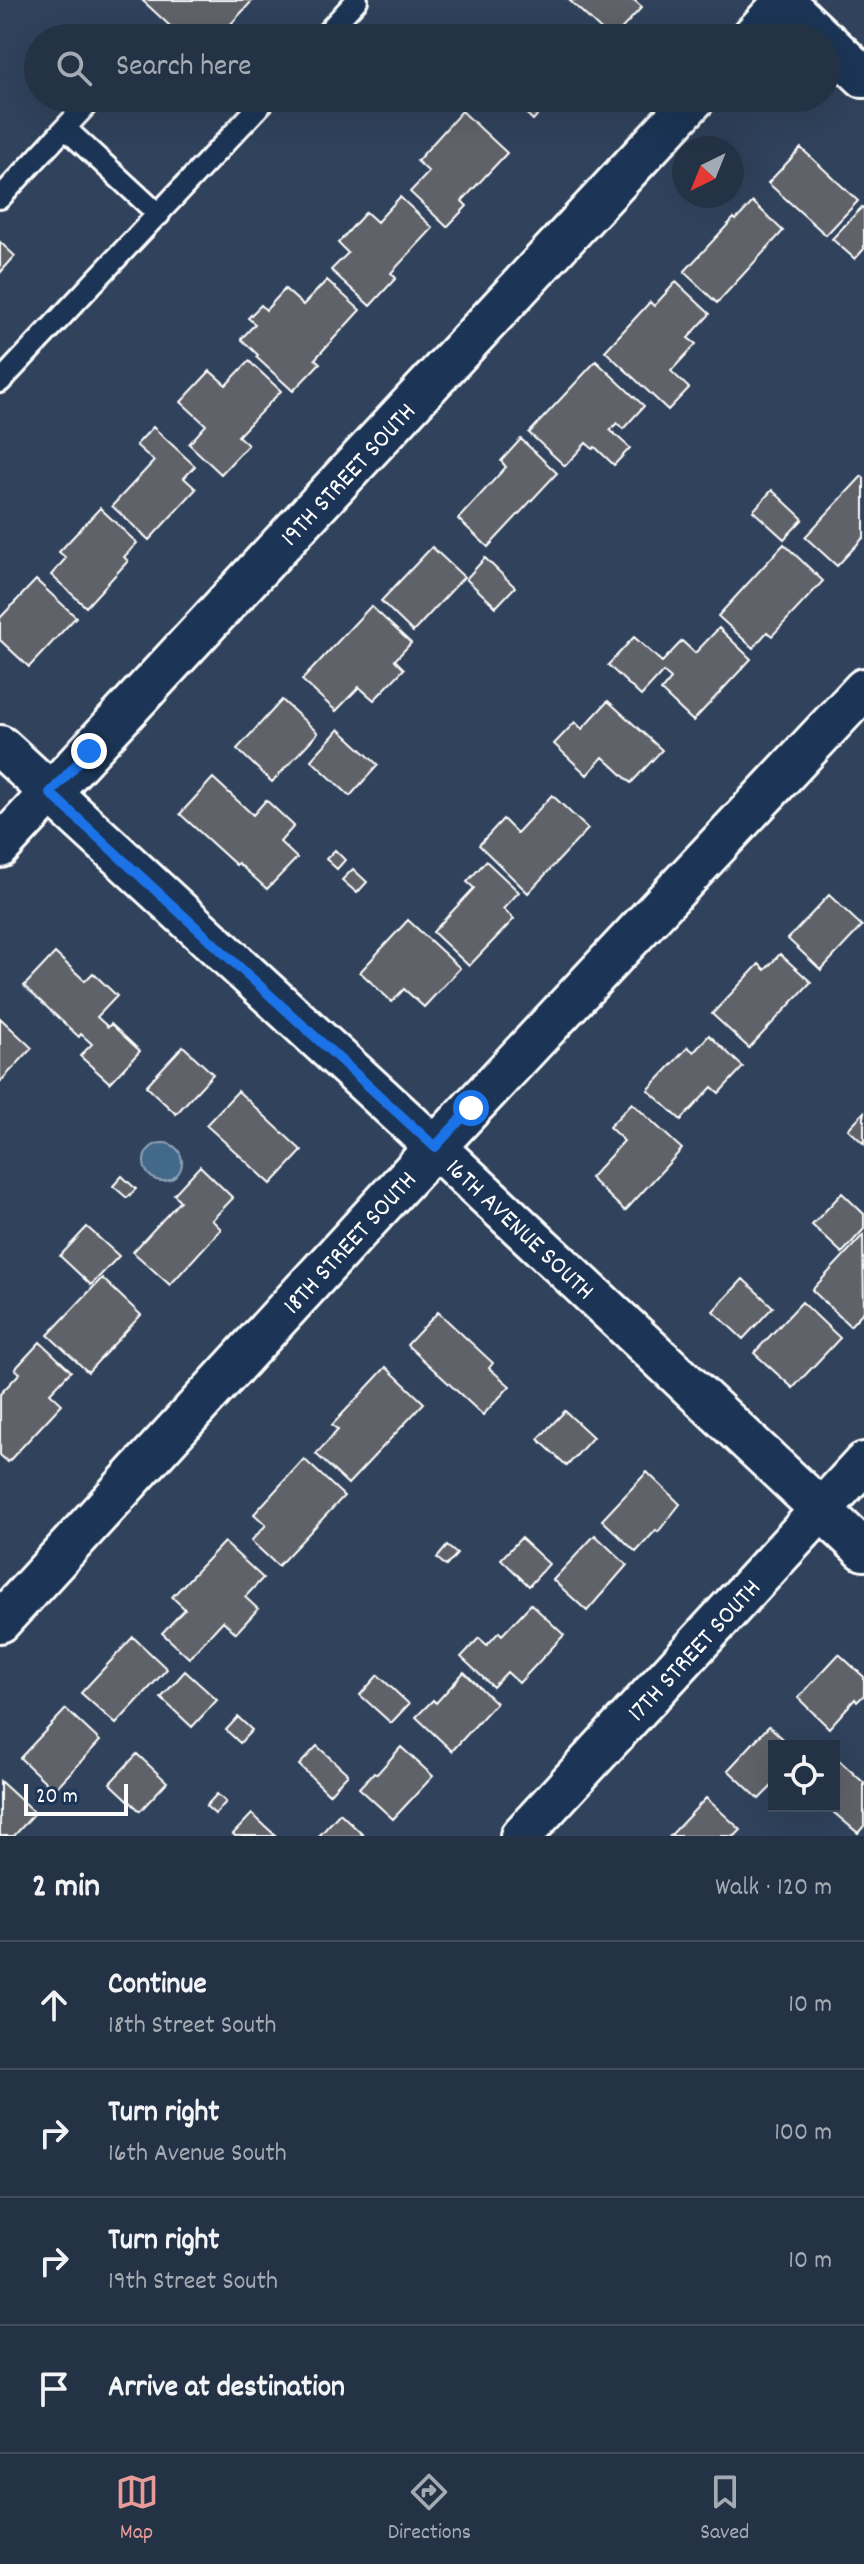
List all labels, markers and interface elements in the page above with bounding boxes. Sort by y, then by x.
search box [24,24,840,112]
icon: search [52,46,96,90]
text: Search here [116,47,252,90]
north arrow [672,136,744,208]
street label: 19TH STREET SOUTH [273,395,426,556]
route end [71,733,107,769]
route start [453,1090,489,1126]
street label: 16TH AVENUE SOUTH [436,1151,602,1310]
street label: 18TH STREET SOUTH [276,1164,427,1324]
street label: 17TH STREET SOUTH [620,1572,771,1731]
map controls [768,1740,840,1812]
button: locate [768,1740,840,1812]
scale bar [24,1780,128,1816]
text: 20 m [36,1782,78,1813]
text: 2 min [32,1864,100,1913]
text: Walk · 120 m [715,1870,832,1907]
text: Continue [108,1965,207,2008]
icon: ahead [32,1983,76,2027]
text: 10 m [788,1987,832,2024]
text: 18th Street South [108,2008,276,2045]
text: Turn right [108,2093,219,2136]
icon: right [32,2111,76,2155]
text: 100 m [774,2115,832,2152]
text: 16th Avenue South [108,2136,287,2173]
text: Turn right [108,2221,219,2264]
icon: right [32,2239,76,2283]
text: 10 m [788,2243,832,2280]
text: 19th Street South [108,2264,278,2301]
icon: arrive [32,2367,76,2411]
text: Arrive at destination [108,2368,345,2411]
tab: Map [115,2470,159,2549]
tab: Directions [388,2470,471,2549]
tab: Saved [700,2470,749,2549]

